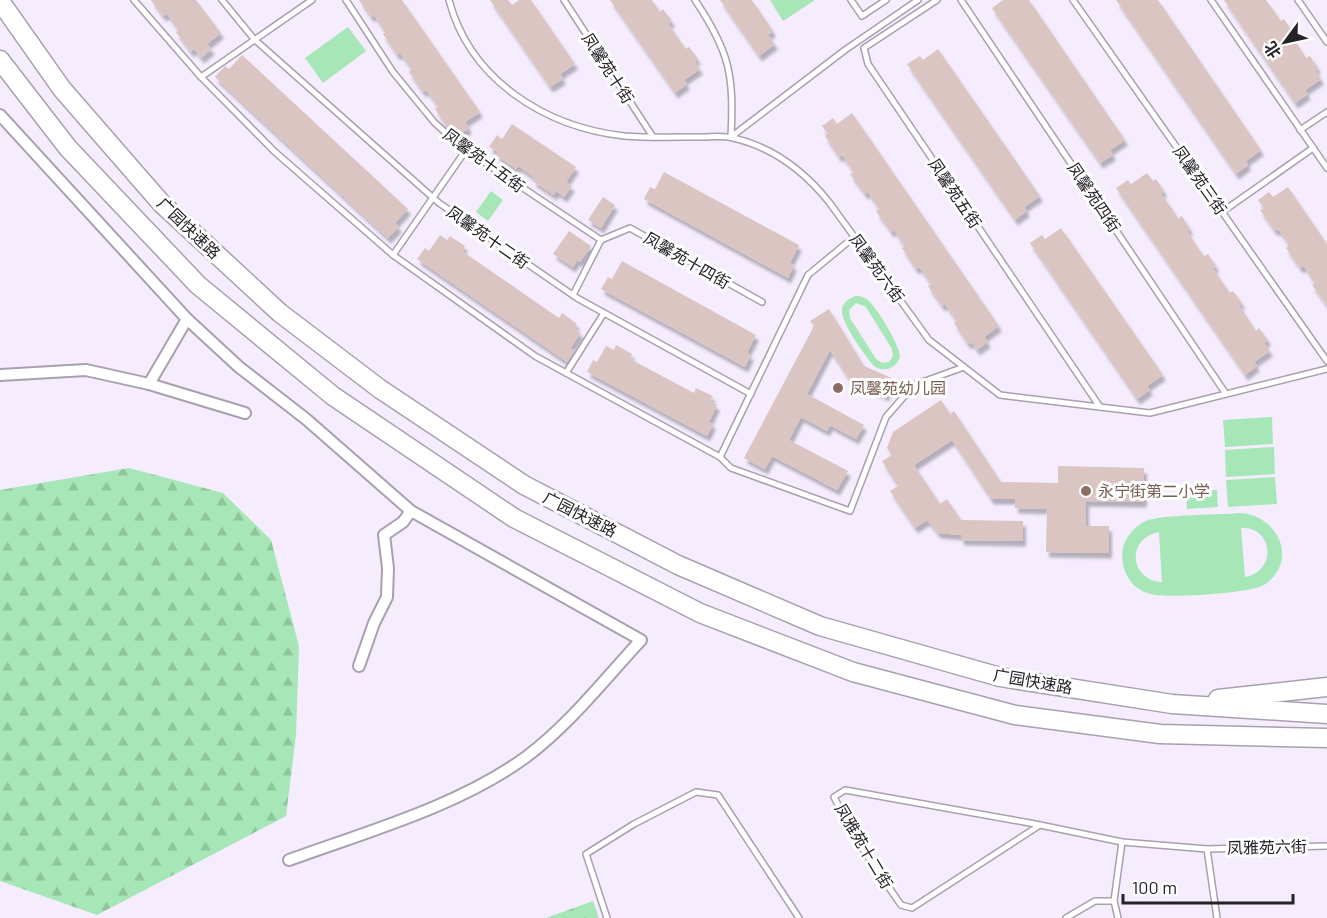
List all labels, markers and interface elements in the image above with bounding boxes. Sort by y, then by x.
north arrow [1255,12,1315,72]
street label: 凤馨苑十街 [579,29,638,106]
text: 北 [1260,39,1284,62]
street label: 凤馨苑十五街 [440,124,529,195]
street label: 凤馨苑三街 [1170,141,1231,218]
street label: 凤馨苑五街 [925,154,986,231]
street label: 凤馨苑四街 [1064,158,1125,235]
street label: 广园快速路 [154,193,225,262]
street label: 凤馨苑十二街 [444,201,533,272]
street label: 凤馨苑十四街 [641,227,734,292]
street label: 凤馨苑六街 [846,230,909,306]
place label: 凤馨苑幼儿园 [850,378,946,397]
marker: 凤馨苑幼儿园 [831,381,845,395]
place label: 永宁街第二小学 [1098,481,1210,500]
marker: 永宁街第二小学 [1079,484,1093,498]
street label: 广园快速路 [540,487,620,540]
street label: 广园快速路 [992,664,1074,697]
street label: 凤雅苑十二街 [832,800,897,892]
street label: 凤雅苑六街 [1227,836,1307,857]
scale bar [1123,867,1292,905]
text: 100 m [1132,876,1177,898]

